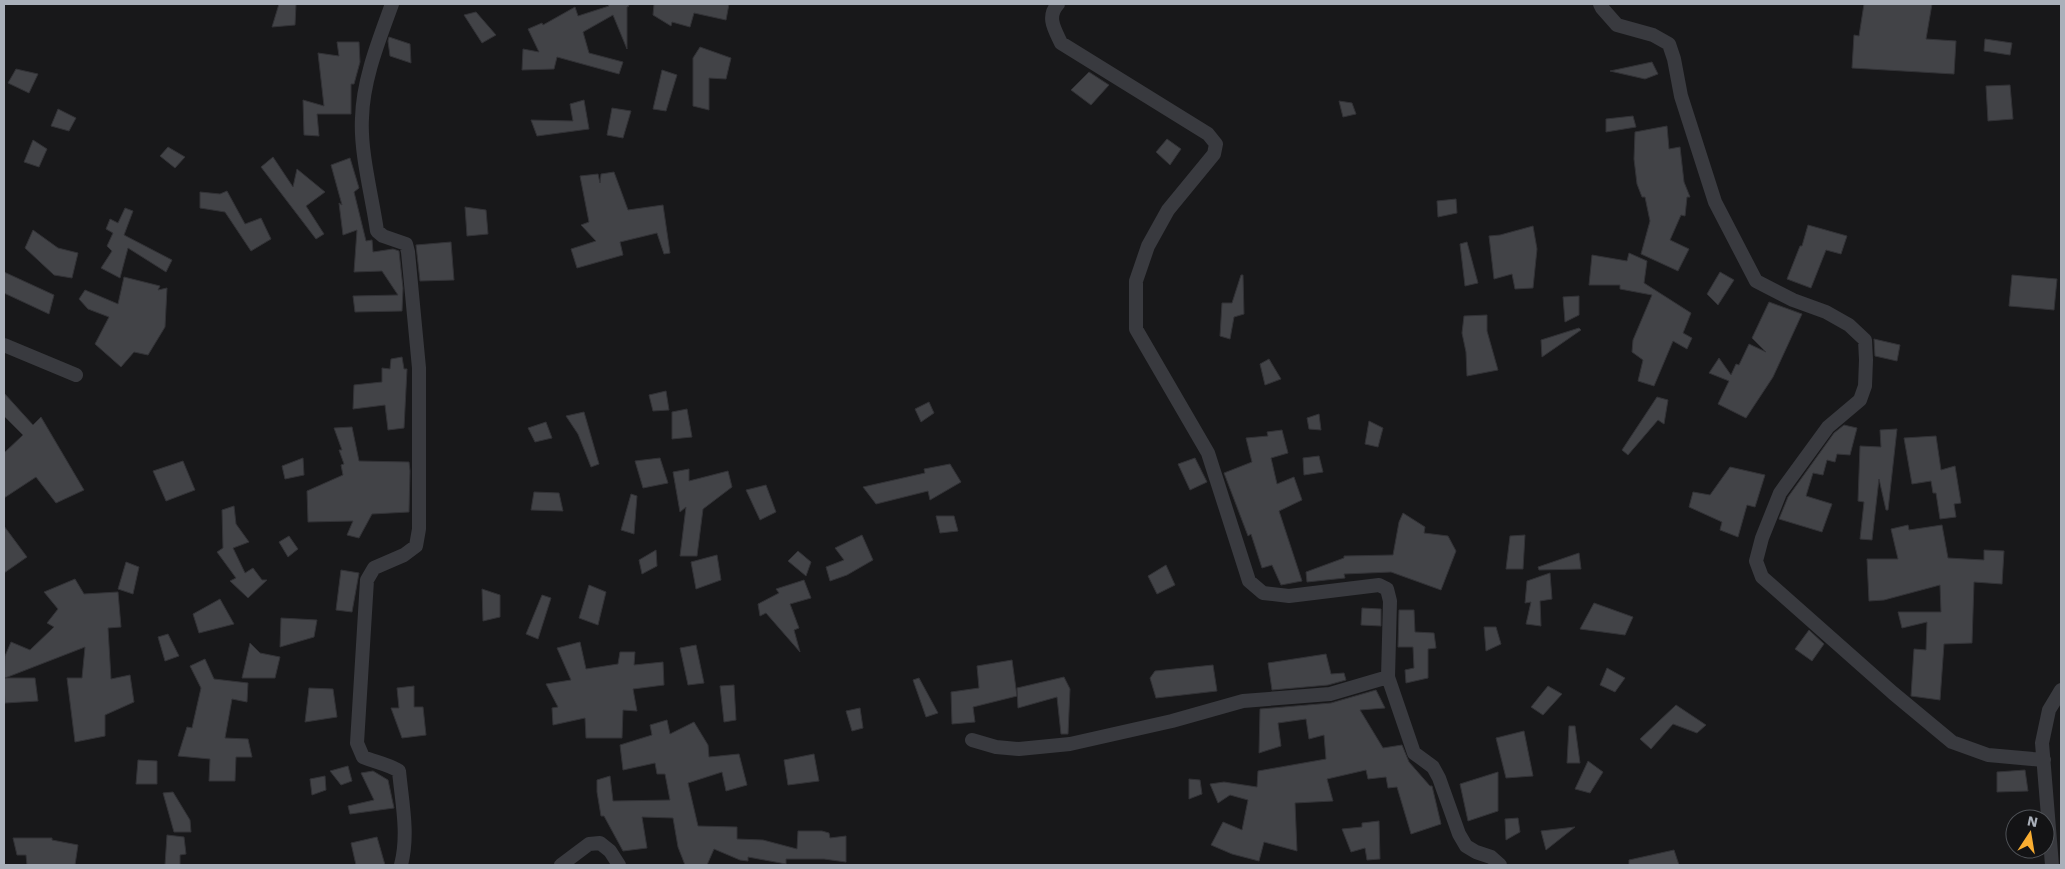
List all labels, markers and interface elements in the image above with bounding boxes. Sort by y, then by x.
north arrow [2005,809,2055,859]
text: N [2026,812,2039,830]

